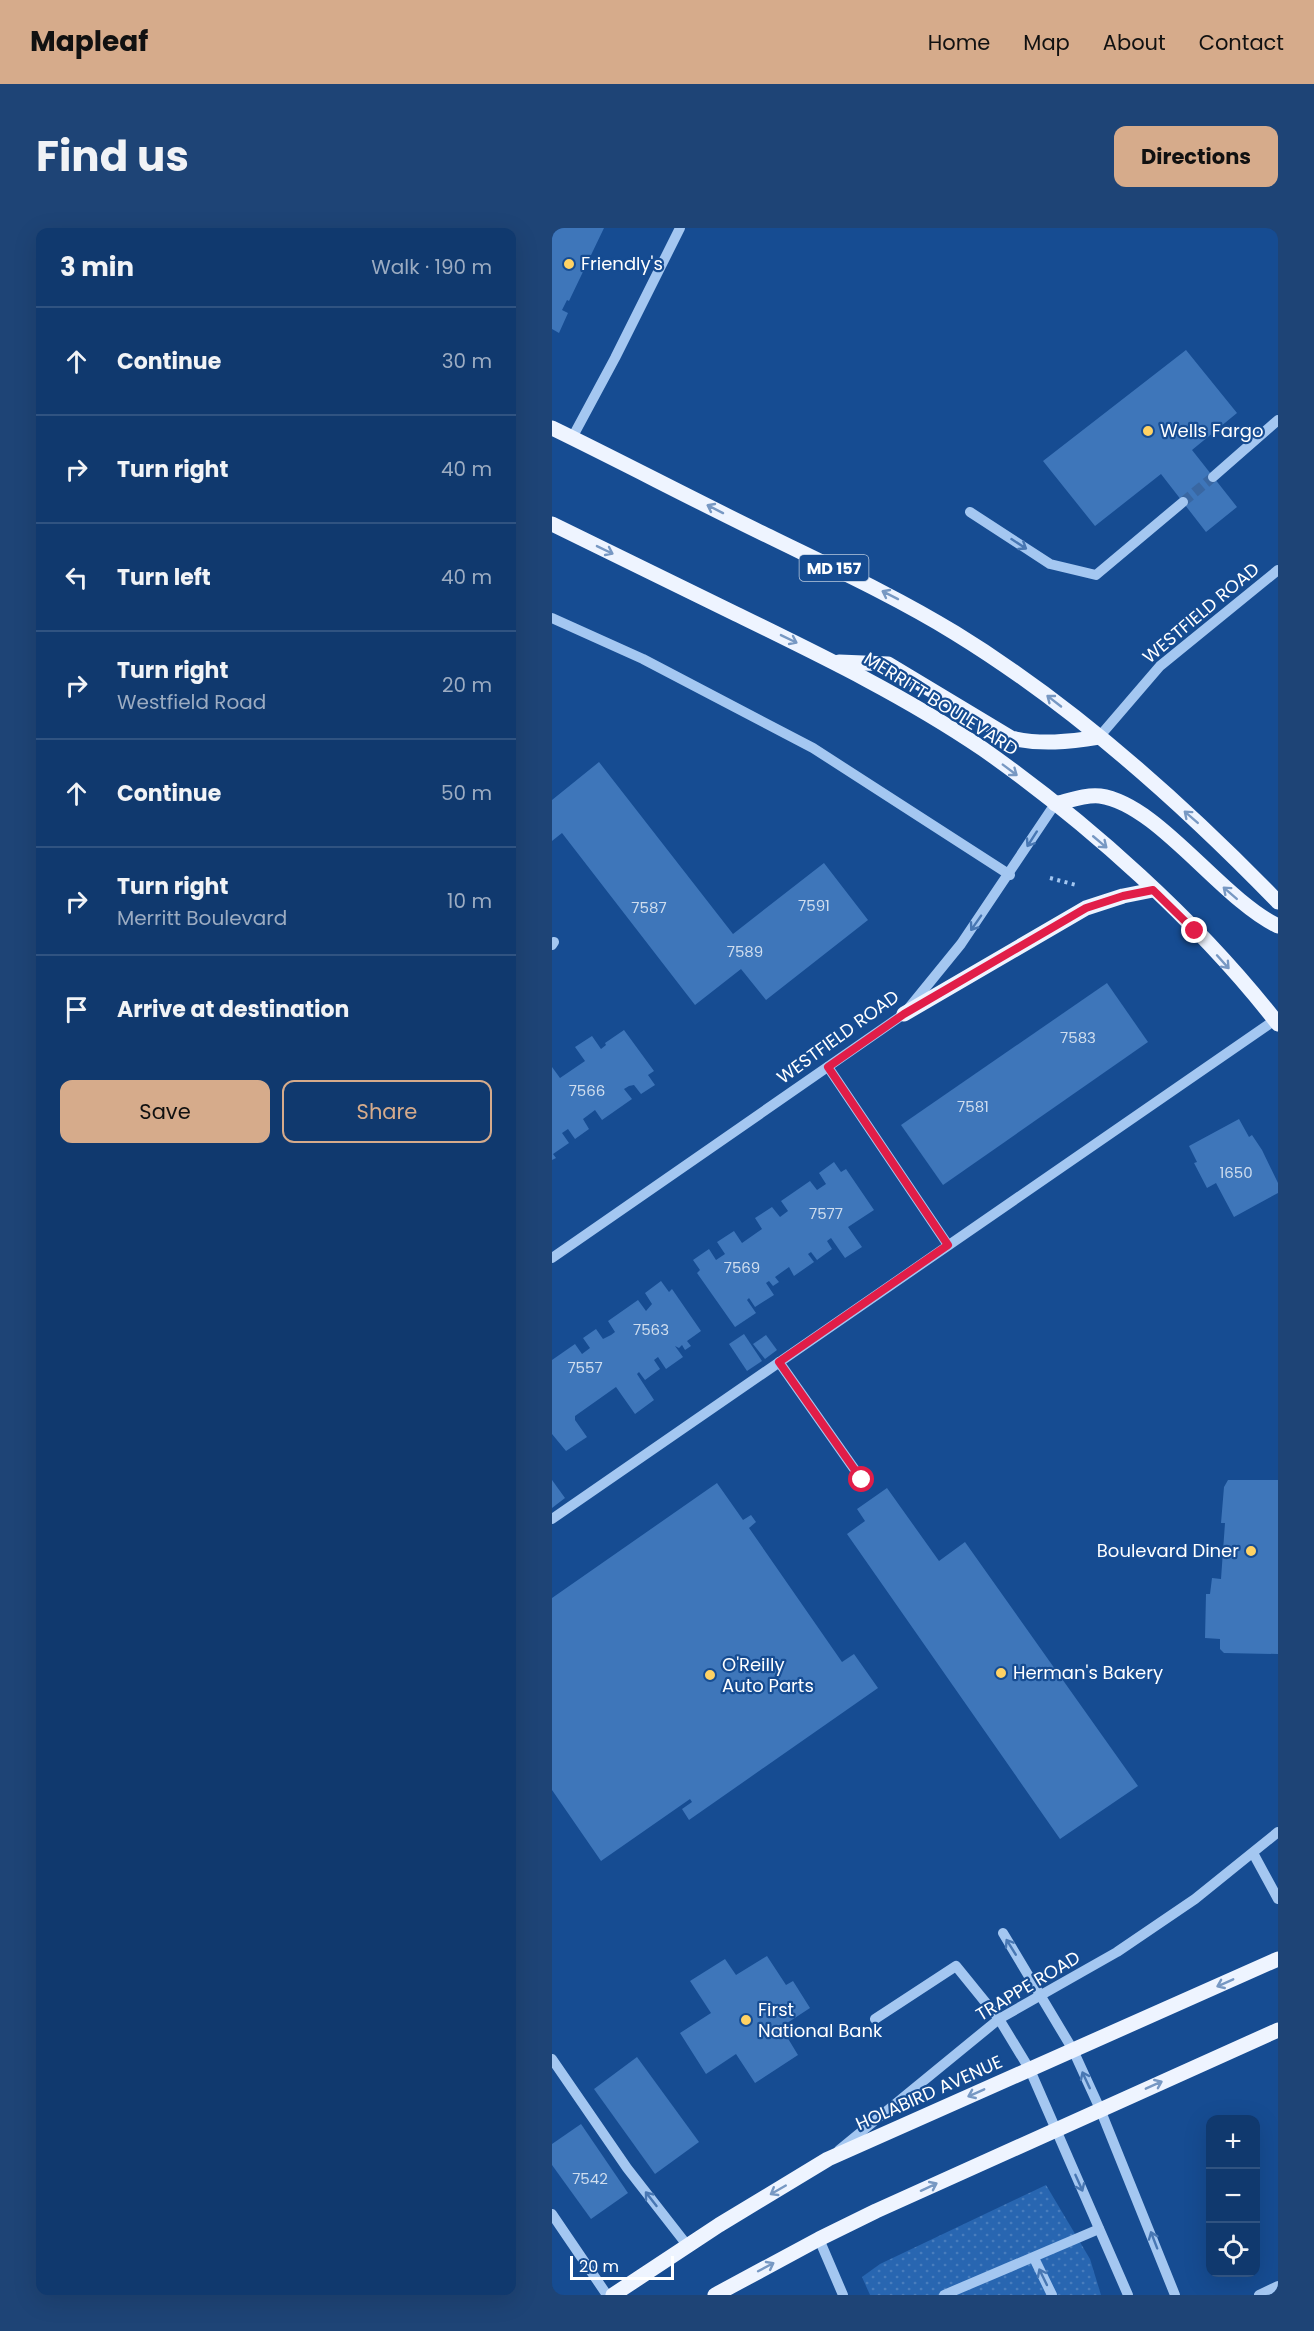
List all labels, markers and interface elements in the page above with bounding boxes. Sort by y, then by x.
text: Mapleaf [30,22,148,61]
text: Home [928,28,990,57]
text: Map [1023,28,1070,57]
text: About [1103,28,1166,57]
text: Contact [1199,28,1284,57]
button: Directions [1114,126,1278,187]
text: Find us [36,127,189,186]
text: 3 min [60,249,134,285]
place label: Friendly's [581,251,663,276]
text: Walk · 190 m [371,253,492,281]
marker: Friendly's [562,257,576,271]
icon: ahead [60,345,93,378]
text: Continue [117,346,221,377]
text: 30 m [442,347,492,375]
place label: Wells Fargo [1160,418,1263,443]
marker: Wells Fargo [1141,424,1155,438]
icon: right [60,453,93,486]
text: Turn right [117,454,228,485]
text: 40 m [441,455,492,483]
one-way arrow [706,503,724,515]
one-way arrow [1011,538,1027,550]
one-way arrow [595,544,613,556]
road number: MD 157 [800,555,868,581]
street label: WESTFIELD ROAD [1137,556,1264,669]
icon: left [60,561,93,594]
text: Turn left [117,562,211,593]
text: 40 m [441,563,492,591]
one-way arrow [881,589,899,601]
one-way arrow [779,634,797,646]
street label: MERRITT BOULEVARD [859,646,1023,761]
text: Turn right [117,655,228,686]
icon: right [60,669,93,702]
text: 20 m [442,671,492,699]
text: Westfield Road [117,688,266,716]
one-way arrow [1046,695,1062,707]
one-way arrow [1002,764,1018,777]
icon: ahead [60,777,93,810]
text: Continue [117,778,221,809]
text: 50 m [441,779,492,807]
one-way arrow [1184,810,1199,824]
one-way arrow [1026,830,1038,847]
one-way arrow [1092,835,1108,848]
text: Turn right [117,871,228,902]
icon: right [60,885,93,918]
one-way arrow [1222,886,1238,899]
text: 10 m [447,887,492,915]
house number: 7591 [798,895,830,916]
house number: 7587 [631,897,667,918]
text: Merritt Boulevard [117,904,287,932]
one-way arrow [970,914,982,930]
route end [1181,917,1207,943]
house number: 7589 [727,941,763,962]
one-way arrow [1216,954,1230,969]
street label: WESTFIELD ROAD [772,984,904,1089]
icon: arrive [60,993,93,1026]
text: Arrive at destination [117,994,349,1025]
house number: 7583 [1060,1027,1096,1048]
button: Save [60,1080,270,1143]
button: Share [282,1080,492,1143]
house number: 7566 [569,1080,605,1101]
house number: 7581 [957,1096,989,1117]
house number: 1650 [1219,1162,1253,1183]
house number: 7577 [809,1203,843,1224]
house number: 7569 [724,1257,760,1278]
house number: 7563 [633,1319,669,1340]
house number: 7557 [567,1357,603,1378]
route start [848,1466,874,1492]
place label: Boulevard Diner [1097,1538,1239,1563]
marker: Boulevard Diner [1244,1544,1258,1558]
place label: O'Reilly Auto Parts [722,1652,814,1698]
place label: Herman's Bakery [1013,1660,1163,1685]
marker: Herman's Bakery [994,1666,1008,1680]
marker: O'Reilly Auto Parts [703,1668,717,1682]
one-way arrow [1005,1938,1018,1955]
street label: TRAPPE ROAD [971,1945,1085,2027]
one-way arrow [1216,1978,1234,1989]
place label: First National Bank [758,1997,883,2043]
marker: First National Bank [739,2013,753,2027]
street label: HOLABIRD AVENUE [852,2049,1006,2136]
one-way arrow [1080,2071,1092,2089]
one-way arrow [1144,2079,1162,2090]
one-way arrow [968,2088,986,2100]
map controls [1206,2115,1260,2277]
button: + [1206,2115,1260,2169]
house number: 7542 [572,2168,608,2189]
button: − [1206,2169,1260,2223]
one-way arrow [1074,2173,1085,2191]
one-way arrow [920,2181,938,2192]
one-way arrow [770,2184,787,2196]
one-way arrow [644,2191,657,2207]
button: locate [1206,2223,1260,2277]
one-way arrow [1148,2232,1159,2250]
scale bar [570,2253,674,2280]
text: 20 m [579,2255,619,2278]
one-way arrow [757,2261,775,2272]
one-way arrow [1037,2268,1048,2286]

